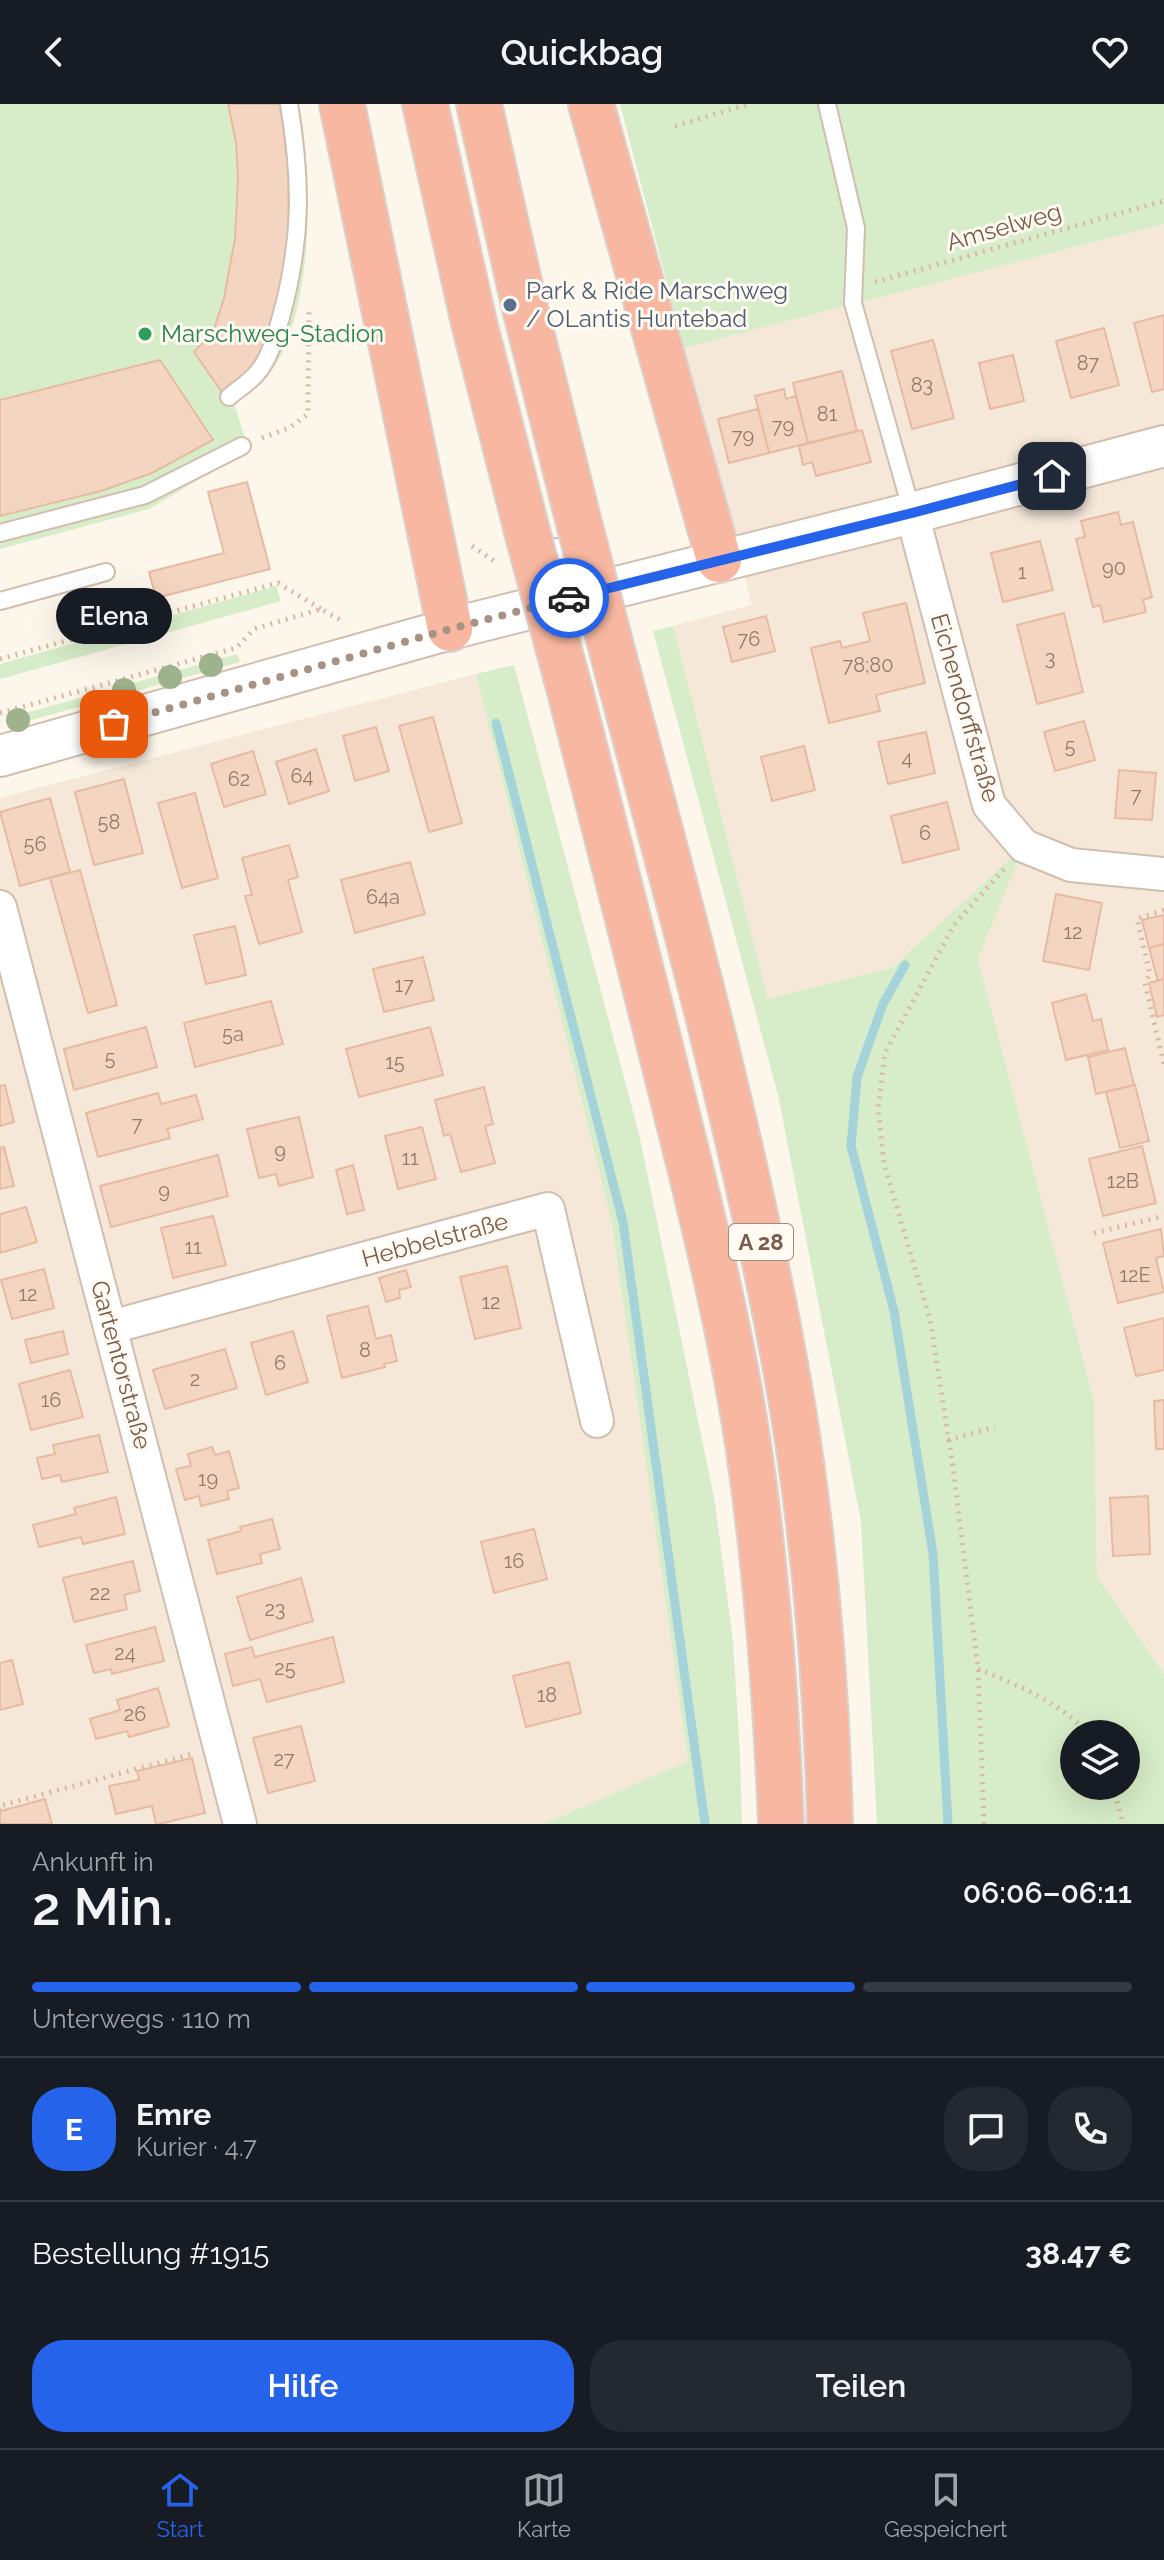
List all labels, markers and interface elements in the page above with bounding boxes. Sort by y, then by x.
icon: back [32,30,76,74]
icon: heart [1088,30,1132,74]
text: Quickbag [500,31,664,73]
street label: Amselweg [943,196,1065,257]
place label: Park & Ride Marschweg / OLantis Huntebad [526,276,788,333]
marker: Park & Ride Marschweg / OLantis Huntebad [501,296,519,314]
place label: Marschweg-Stadion [161,319,384,348]
marker: Marschweg-Stadion [136,325,154,343]
house number: 87 [1077,351,1100,375]
house number: 83 [911,373,933,397]
house number: 81 [817,402,838,426]
house number: 79 [772,414,794,438]
house number: 79 [732,424,754,448]
pin [1018,442,1086,510]
icon: home [1030,454,1074,498]
house number: 90 [1102,556,1126,580]
courier [529,558,609,638]
house number: 1 [1018,560,1027,584]
icon: car [547,576,591,620]
callout: Elena [56,588,172,644]
text: Elena [79,601,149,631]
street label: Eichendorffstraße [925,610,1006,806]
house number: 76 [738,627,760,651]
house number: 3 [1045,646,1055,670]
house number: 78;80 [843,653,893,677]
pin [80,690,148,758]
icon: bag [92,702,136,746]
house number: 5 [1065,734,1076,758]
house number: 4 [902,746,913,770]
house number: 64 [291,764,314,788]
house number: 62 [228,767,250,791]
house number: 7 [1131,783,1142,807]
house number: 58 [98,810,120,834]
house number: 6 [919,821,931,845]
house number: 56 [24,832,46,856]
house number: 64a [366,885,400,909]
house number: 12 [1064,920,1082,944]
house number: 17 [394,973,414,997]
house number: 5a [222,1022,244,1046]
house number: 5 [105,1046,116,1070]
house number: 15 [385,1050,405,1074]
house number: 7 [132,1112,143,1136]
house number: 9 [274,1139,286,1163]
house number: 11 [401,1146,419,1170]
house number: 12B [1107,1169,1139,1193]
house number: 9 [158,1179,170,1203]
street label: Hebbelstraße [359,1206,511,1273]
road number: A 28 [729,1224,793,1260]
house number: 11 [184,1235,202,1259]
house number: 12E [1119,1263,1151,1287]
street label: Gartentorstraße [85,1277,158,1452]
house number: 12 [19,1282,37,1306]
house number: 12 [482,1290,500,1314]
house number: 8 [359,1338,371,1362]
house number: 6 [274,1351,286,1375]
house number: 2 [190,1367,200,1391]
house number: 16 [41,1388,61,1412]
house number: 19 [198,1467,218,1491]
house number: 16 [504,1549,524,1573]
house number: 22 [90,1581,110,1605]
house number: 23 [264,1597,286,1621]
house number: 24 [114,1641,136,1665]
house number: 25 [274,1656,296,1680]
house number: 18 [537,1683,557,1707]
house number: 26 [124,1702,146,1726]
map controls [1060,1720,1140,1800]
button: layers [1060,1720,1140,1800]
house number: 27 [273,1747,295,1771]
text: Ankunft in [32,1847,154,1877]
text: 06:06–06:11 [963,1875,1132,1910]
text: 2 Min. [32,1876,173,1937]
text: Unterwegs · 110 m [32,2004,251,2034]
button: chat [944,2087,1028,2171]
button: phone [1048,2087,1132,2171]
text: Emre [136,2097,211,2132]
text: E [65,2112,83,2147]
text: Kurier · 4.7 [136,2132,257,2162]
text: Bestellung #1915 [32,2236,269,2271]
text: 38.47 € [1025,2236,1132,2271]
button: Hilfe [32,2340,574,2432]
button: Teilen [590,2340,1132,2432]
tab: Start [156,2468,204,2542]
tab: Karte [517,2468,571,2542]
tab: Gespeichert [884,2468,1008,2542]

